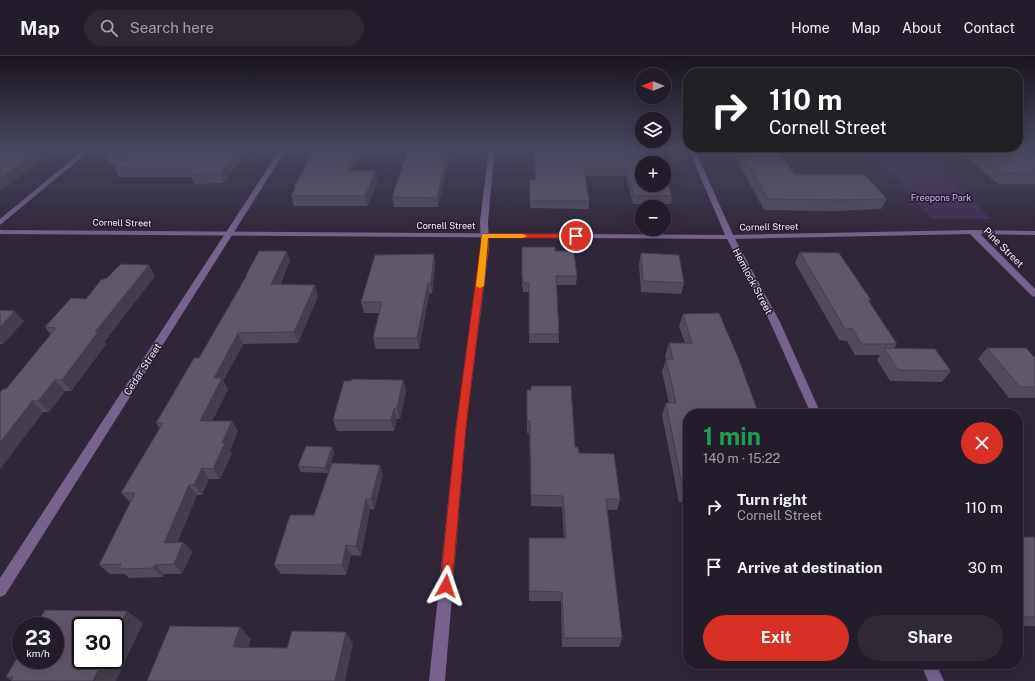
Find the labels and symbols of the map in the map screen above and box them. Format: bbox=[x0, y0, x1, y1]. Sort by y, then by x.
north arrow bbox=[635, 68, 671, 104]
park label: Freepons Park bbox=[911, 192, 971, 203]
street label: Cornell Street bbox=[92, 216, 152, 229]
pin bbox=[559, 219, 593, 253]
street label: Cornell Street bbox=[417, 220, 476, 231]
street label: Cornell Street bbox=[739, 220, 799, 233]
street label: Pine Street bbox=[981, 224, 1027, 270]
street label: Hemlock Street bbox=[731, 246, 775, 316]
street label: Cedar Street bbox=[121, 341, 163, 397]
position arrow bbox=[425, 565, 467, 607]
speed limit sign: 30 bbox=[72, 617, 124, 669]

